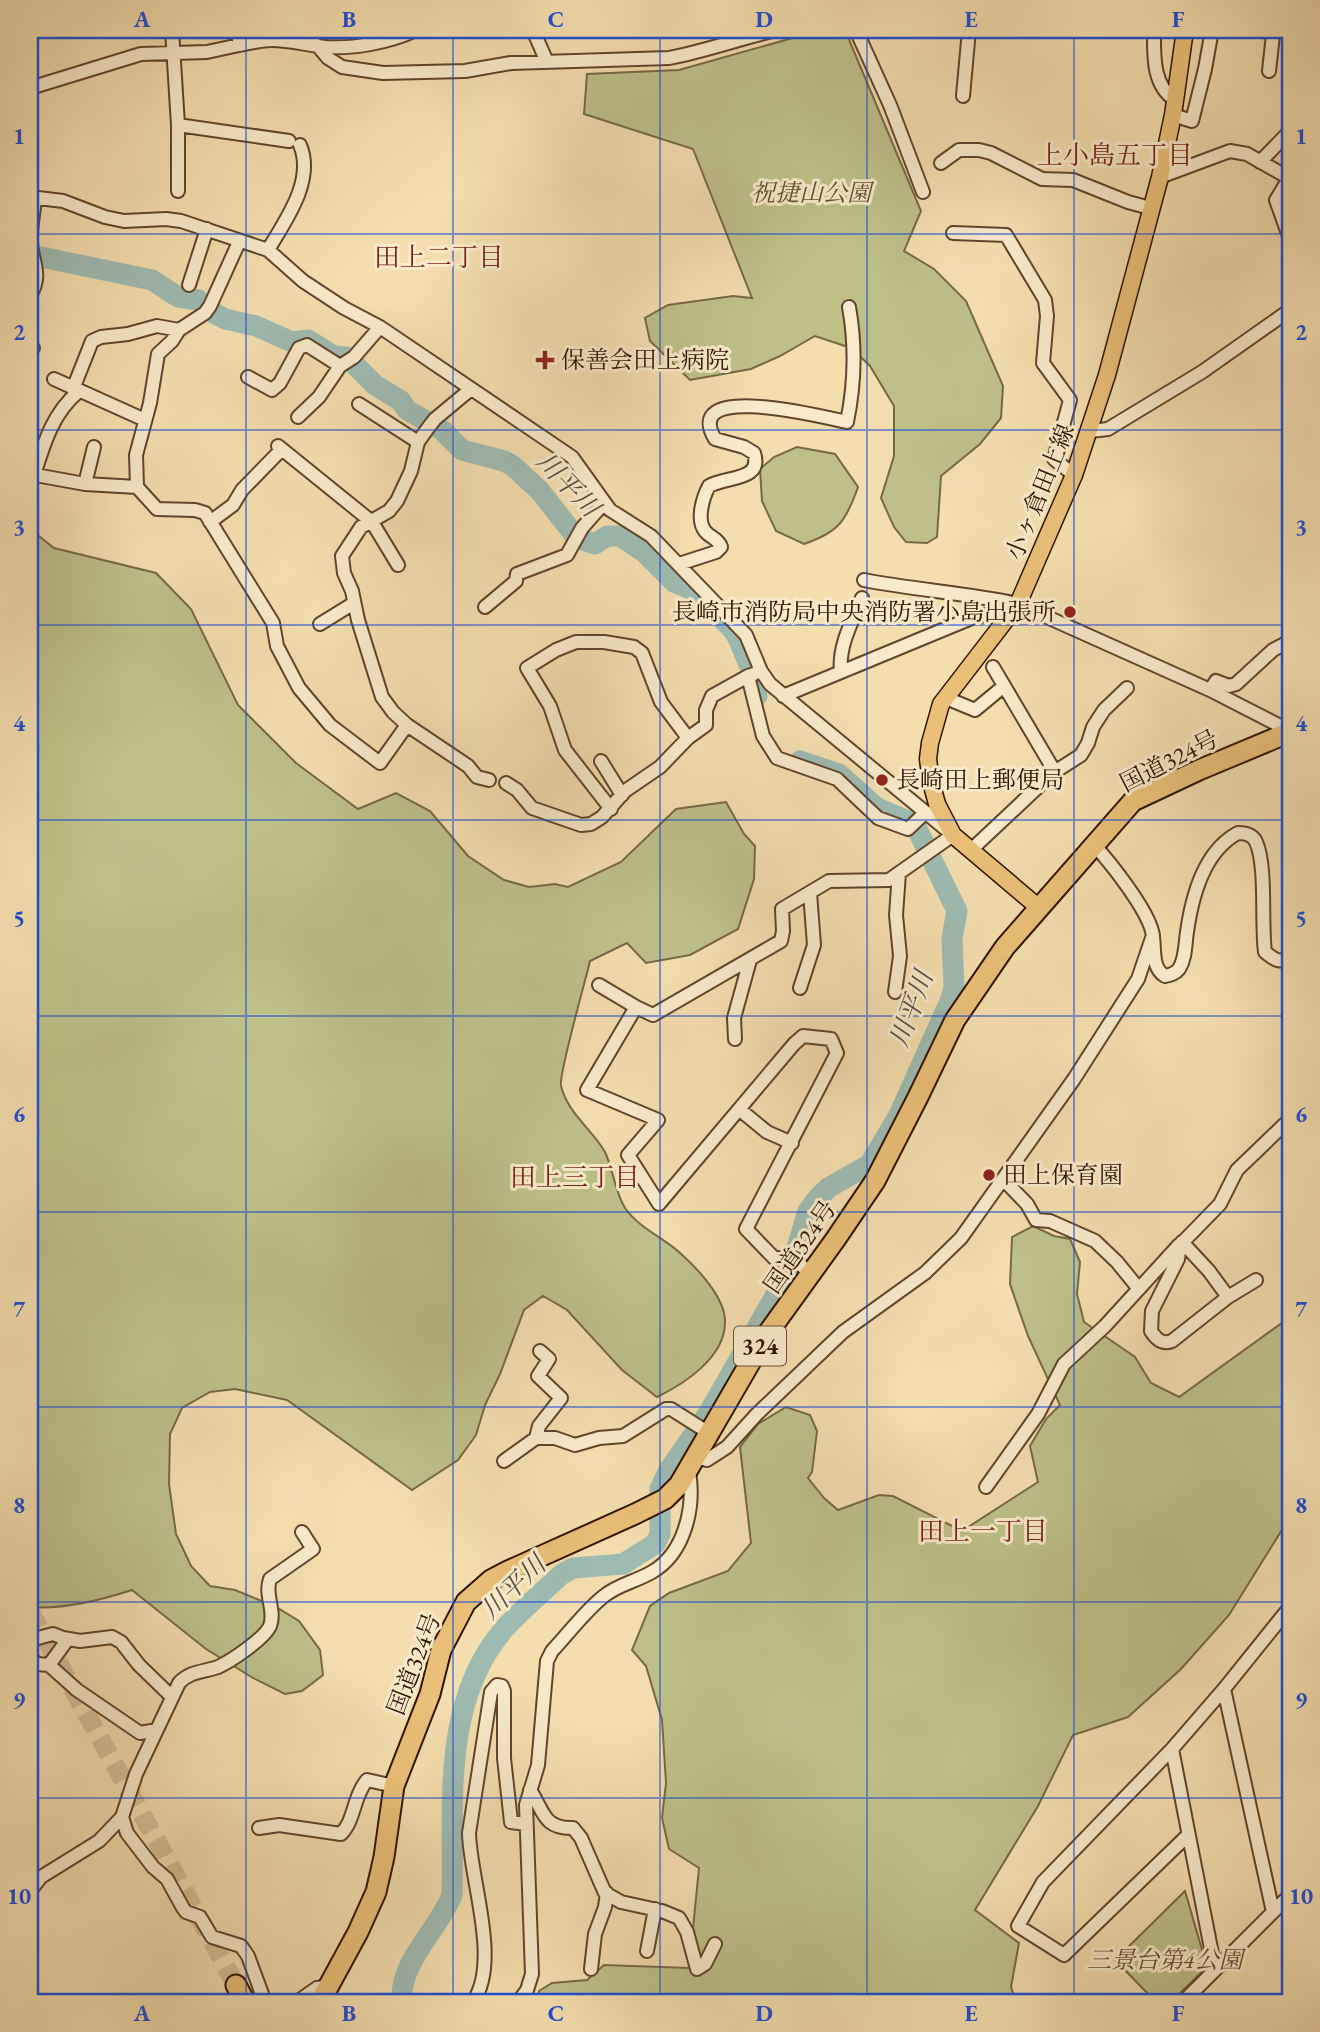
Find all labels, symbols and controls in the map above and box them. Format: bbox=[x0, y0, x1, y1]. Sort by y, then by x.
text: A bbox=[133, 4, 151, 34]
text: B bbox=[342, 4, 356, 34]
text: C bbox=[548, 4, 564, 34]
text: D bbox=[755, 4, 773, 34]
text: E bbox=[964, 4, 978, 34]
text: F bbox=[1172, 4, 1185, 34]
text: 1 bbox=[13, 121, 25, 151]
text: 1 bbox=[1295, 121, 1307, 151]
district label: 上小島五丁目 bbox=[1037, 138, 1193, 172]
park label: 祝捷山公園 bbox=[751, 177, 875, 208]
district label: 田上二丁目 bbox=[374, 240, 504, 274]
text: 2 bbox=[13, 317, 25, 347]
text: 2 bbox=[1295, 317, 1307, 347]
place label: 保善会田上病院 bbox=[561, 344, 729, 375]
marker: 保善会田上病院 bbox=[535, 350, 555, 370]
street label: 小ヶ倉田上線 bbox=[998, 419, 1081, 564]
water label: 川平川 bbox=[529, 444, 609, 526]
text: 3 bbox=[13, 512, 25, 542]
text: 3 bbox=[1295, 512, 1307, 542]
place label: 長崎市消防局中央消防署小島出張所 bbox=[672, 596, 1056, 627]
marker: 長崎市消防局中央消防署小島出張所 bbox=[1062, 604, 1078, 620]
text: 4 bbox=[13, 708, 26, 738]
text: 4 bbox=[1295, 708, 1308, 738]
street label: 国道324号 bbox=[1114, 723, 1223, 799]
place label: 長崎田上郵便局 bbox=[896, 764, 1064, 795]
marker: 長崎田上郵便局 bbox=[874, 772, 890, 788]
text: 5 bbox=[13, 903, 25, 933]
text: 5 bbox=[1295, 903, 1307, 933]
water label: 川平川 bbox=[882, 964, 941, 1051]
text: 6 bbox=[13, 1099, 25, 1129]
text: 6 bbox=[1295, 1099, 1307, 1129]
place label: 田上保育園 bbox=[1003, 1159, 1123, 1190]
district label: 田上三丁目 bbox=[510, 1160, 640, 1194]
marker: 田上保育園 bbox=[981, 1167, 997, 1183]
street label: 国道324号 bbox=[756, 1194, 843, 1299]
text: 7 bbox=[13, 1294, 26, 1324]
text: 7 bbox=[1295, 1294, 1308, 1324]
road number: 324 bbox=[734, 1326, 786, 1366]
text: 8 bbox=[13, 1490, 25, 1520]
text: 8 bbox=[1295, 1490, 1307, 1520]
district label: 田上一丁目 bbox=[918, 1514, 1048, 1548]
water label: 川平川 bbox=[473, 1546, 555, 1626]
street label: 国道324号 bbox=[380, 1609, 447, 1719]
text: 9 bbox=[13, 1685, 25, 1715]
text: 9 bbox=[1295, 1685, 1307, 1715]
text: 10 bbox=[7, 1881, 31, 1911]
text: 10 bbox=[1289, 1881, 1313, 1911]
park label: 三景台第4公園 bbox=[1087, 1944, 1247, 1975]
text: A bbox=[133, 1998, 151, 2028]
text: B bbox=[342, 1998, 356, 2028]
text: C bbox=[548, 1998, 564, 2028]
text: D bbox=[755, 1998, 773, 2028]
text: E bbox=[964, 1998, 978, 2028]
text: F bbox=[1172, 1998, 1185, 2028]

